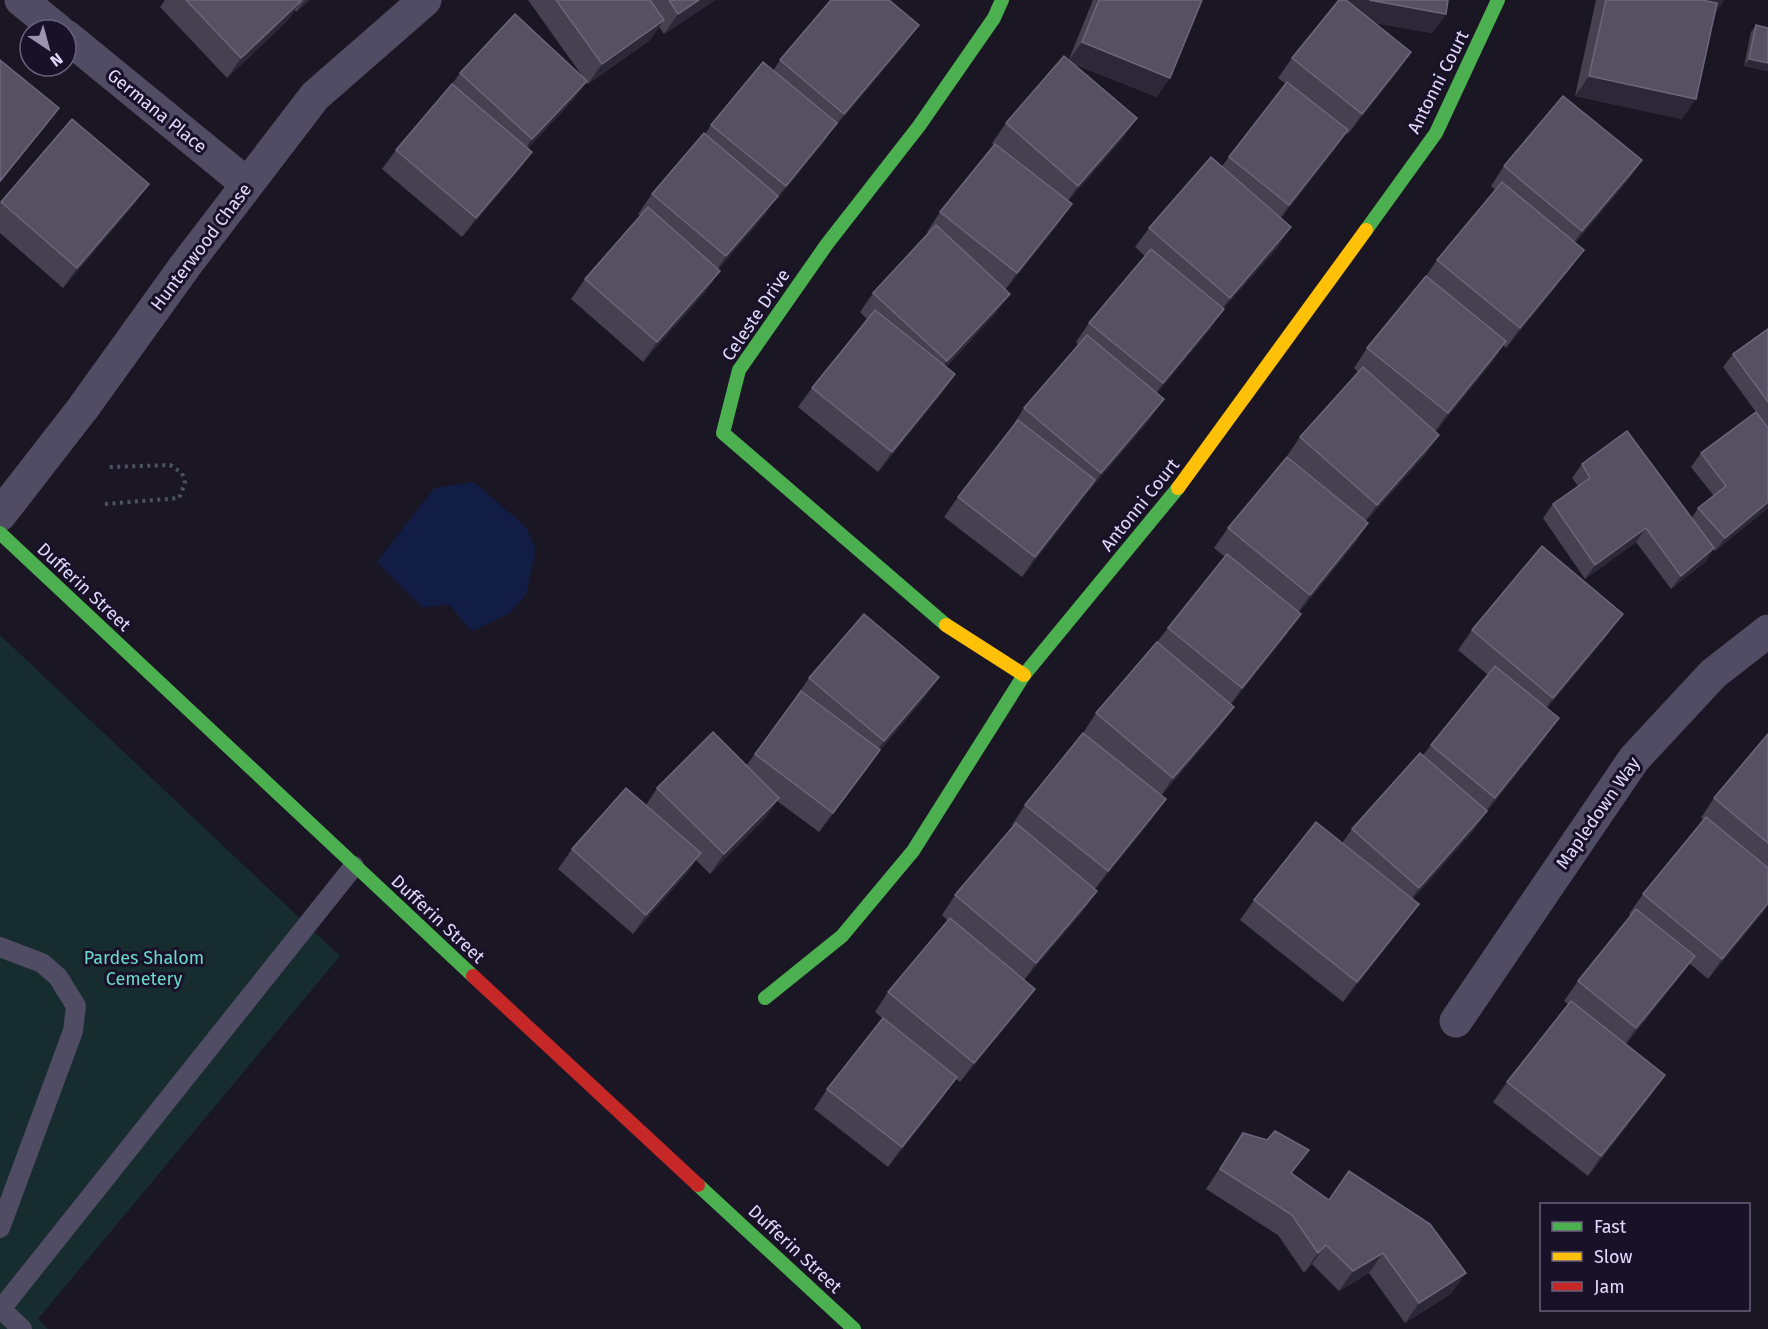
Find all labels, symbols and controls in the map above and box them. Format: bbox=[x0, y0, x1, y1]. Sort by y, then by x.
north arrow bbox=[18, 18, 78, 78]
street label: Antonni Court bbox=[1403, 26, 1474, 137]
text: N bbox=[47, 49, 66, 71]
street label: Germana Place bbox=[103, 64, 211, 158]
street label: Hunterwood Chase bbox=[146, 179, 256, 315]
street label: Celeste Drive bbox=[717, 265, 795, 365]
street label: Antonni Court bbox=[1096, 454, 1184, 556]
street label: Dufferin Street bbox=[33, 538, 136, 636]
street label: Mapledown Way bbox=[1551, 753, 1645, 873]
street label: Dufferin Street bbox=[387, 870, 490, 968]
park label: Pardes Shalom Cemetery bbox=[84, 947, 204, 990]
street label: Dufferin Street bbox=[744, 1200, 847, 1298]
legend bbox=[1540, 1203, 1750, 1311]
text: Fast bbox=[1594, 1216, 1627, 1238]
text: Slow bbox=[1594, 1246, 1633, 1268]
text: Jam bbox=[1594, 1276, 1625, 1298]

